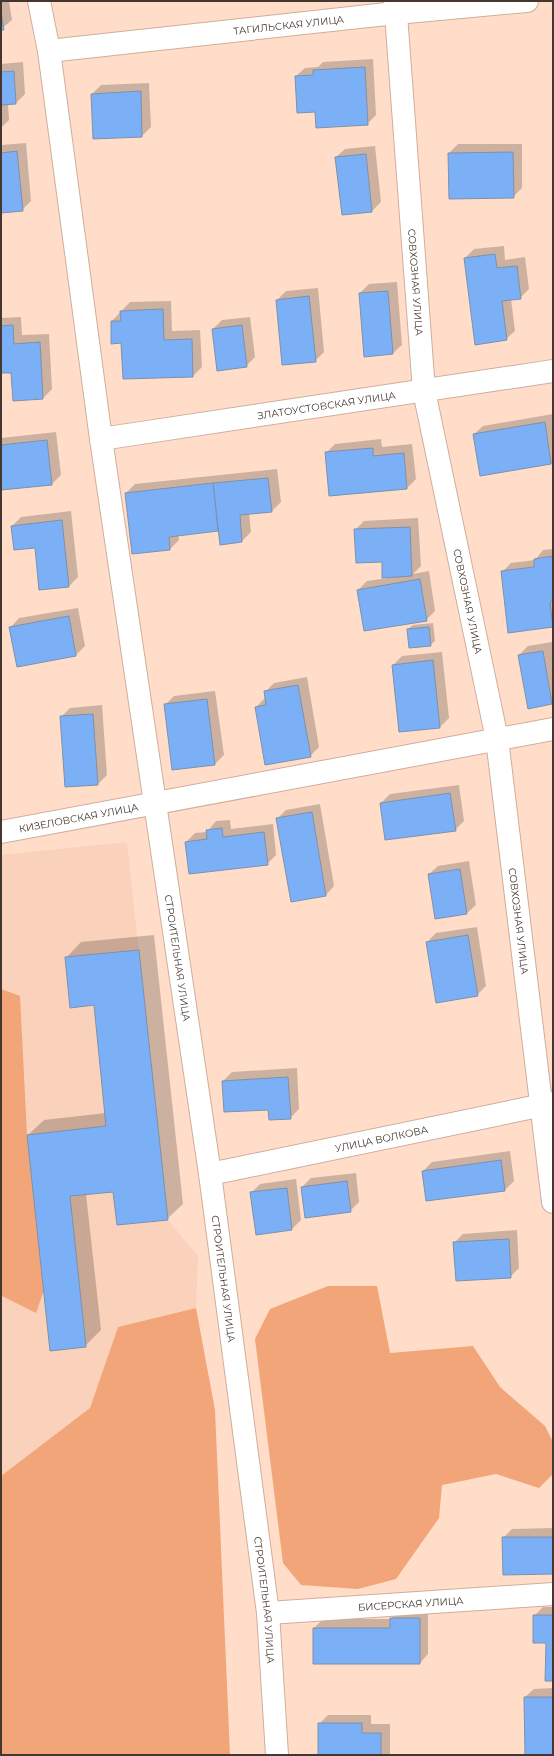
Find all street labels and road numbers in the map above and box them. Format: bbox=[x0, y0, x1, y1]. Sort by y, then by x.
street label: ТАГИЛЬСКАЯ УЛИЦА bbox=[233, 12, 345, 37]
street label: СОВХОЗНАЯ УЛИЦА bbox=[405, 228, 426, 337]
street label: ЗЛАТОУСТОВСКАЯ УЛИЦА bbox=[256, 388, 397, 422]
street label: СОВХОЗНАЯ УЛИЦА bbox=[451, 548, 486, 656]
street label: КИЗЕЛОВСКАЯ УЛИЦА bbox=[18, 800, 140, 835]
street label: СОВХОЗНАЯ УЛИЦА bbox=[506, 867, 532, 976]
street label: СТРОИТЕЛЬНАЯ УЛИЦА bbox=[162, 894, 194, 1023]
street label: УЛИЦА ВОЛКОВА bbox=[334, 1122, 430, 1155]
street label: СТРОИТЕЛЬНАЯ УЛИЦА bbox=[209, 1214, 239, 1343]
street label: СТРОИТЕЛЬНАЯ УЛИЦА bbox=[251, 1536, 278, 1665]
street label: БИСЕРСКАЯ УЛИЦА bbox=[357, 1593, 464, 1613]

